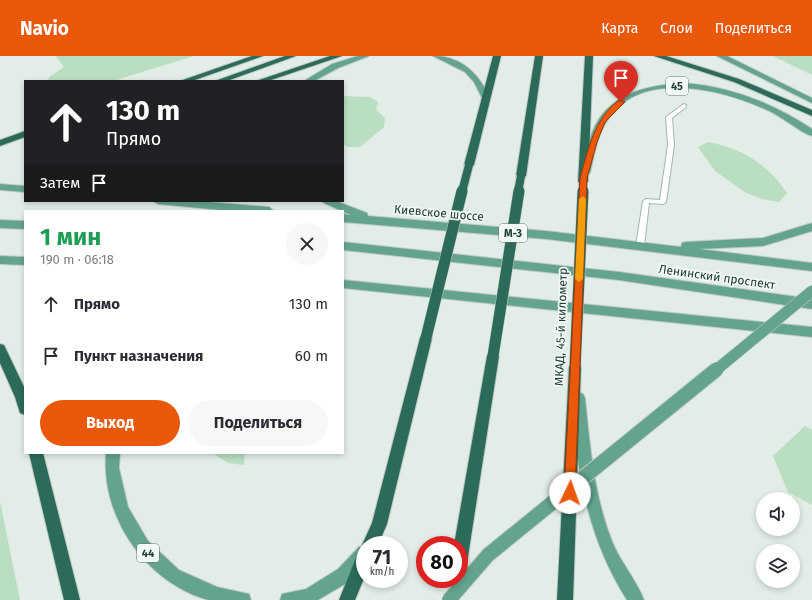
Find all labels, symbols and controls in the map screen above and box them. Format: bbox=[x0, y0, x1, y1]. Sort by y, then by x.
text: Navio bbox=[20, 17, 69, 40]
text: Карта bbox=[601, 20, 638, 37]
text: Слои bbox=[660, 20, 693, 37]
text: Поделиться bbox=[715, 20, 792, 37]
pin bbox=[604, 61, 638, 102]
icon: arrive bbox=[610, 67, 632, 89]
road number: 45 bbox=[666, 77, 688, 95]
text: 130 m bbox=[106, 94, 180, 127]
icon: ahead bbox=[40, 96, 92, 148]
text: Прямо bbox=[106, 128, 161, 150]
icon: arrive bbox=[88, 172, 110, 194]
text: Затем bbox=[40, 174, 80, 192]
street label: Киевское шоссе bbox=[393, 202, 485, 224]
text: 1 мин bbox=[40, 223, 101, 251]
button: close bbox=[286, 223, 328, 265]
road number: М-3 bbox=[499, 224, 527, 242]
text: 190 m · 06:18 bbox=[40, 252, 114, 267]
street label: Ленинский проспект bbox=[658, 262, 777, 292]
street label: МКАД, 45-й километр bbox=[552, 268, 570, 386]
icon: ahead bbox=[40, 293, 62, 315]
text: Прямо bbox=[74, 295, 120, 313]
text: 130 m bbox=[289, 295, 328, 313]
icon: arrive bbox=[40, 345, 62, 367]
text: Пункт назначения bbox=[74, 347, 203, 365]
text: 60 m bbox=[295, 347, 328, 365]
button: Выход bbox=[40, 400, 180, 446]
button: Поделиться bbox=[188, 400, 328, 446]
position arrow bbox=[549, 472, 591, 514]
map controls bbox=[756, 492, 800, 588]
button: sound bbox=[756, 492, 800, 536]
speed limit sign: 80 bbox=[416, 536, 468, 588]
road number: 44 bbox=[137, 544, 159, 562]
button: layers bbox=[756, 544, 800, 588]
text: 71 bbox=[373, 545, 391, 569]
text: km/h bbox=[370, 566, 394, 578]

